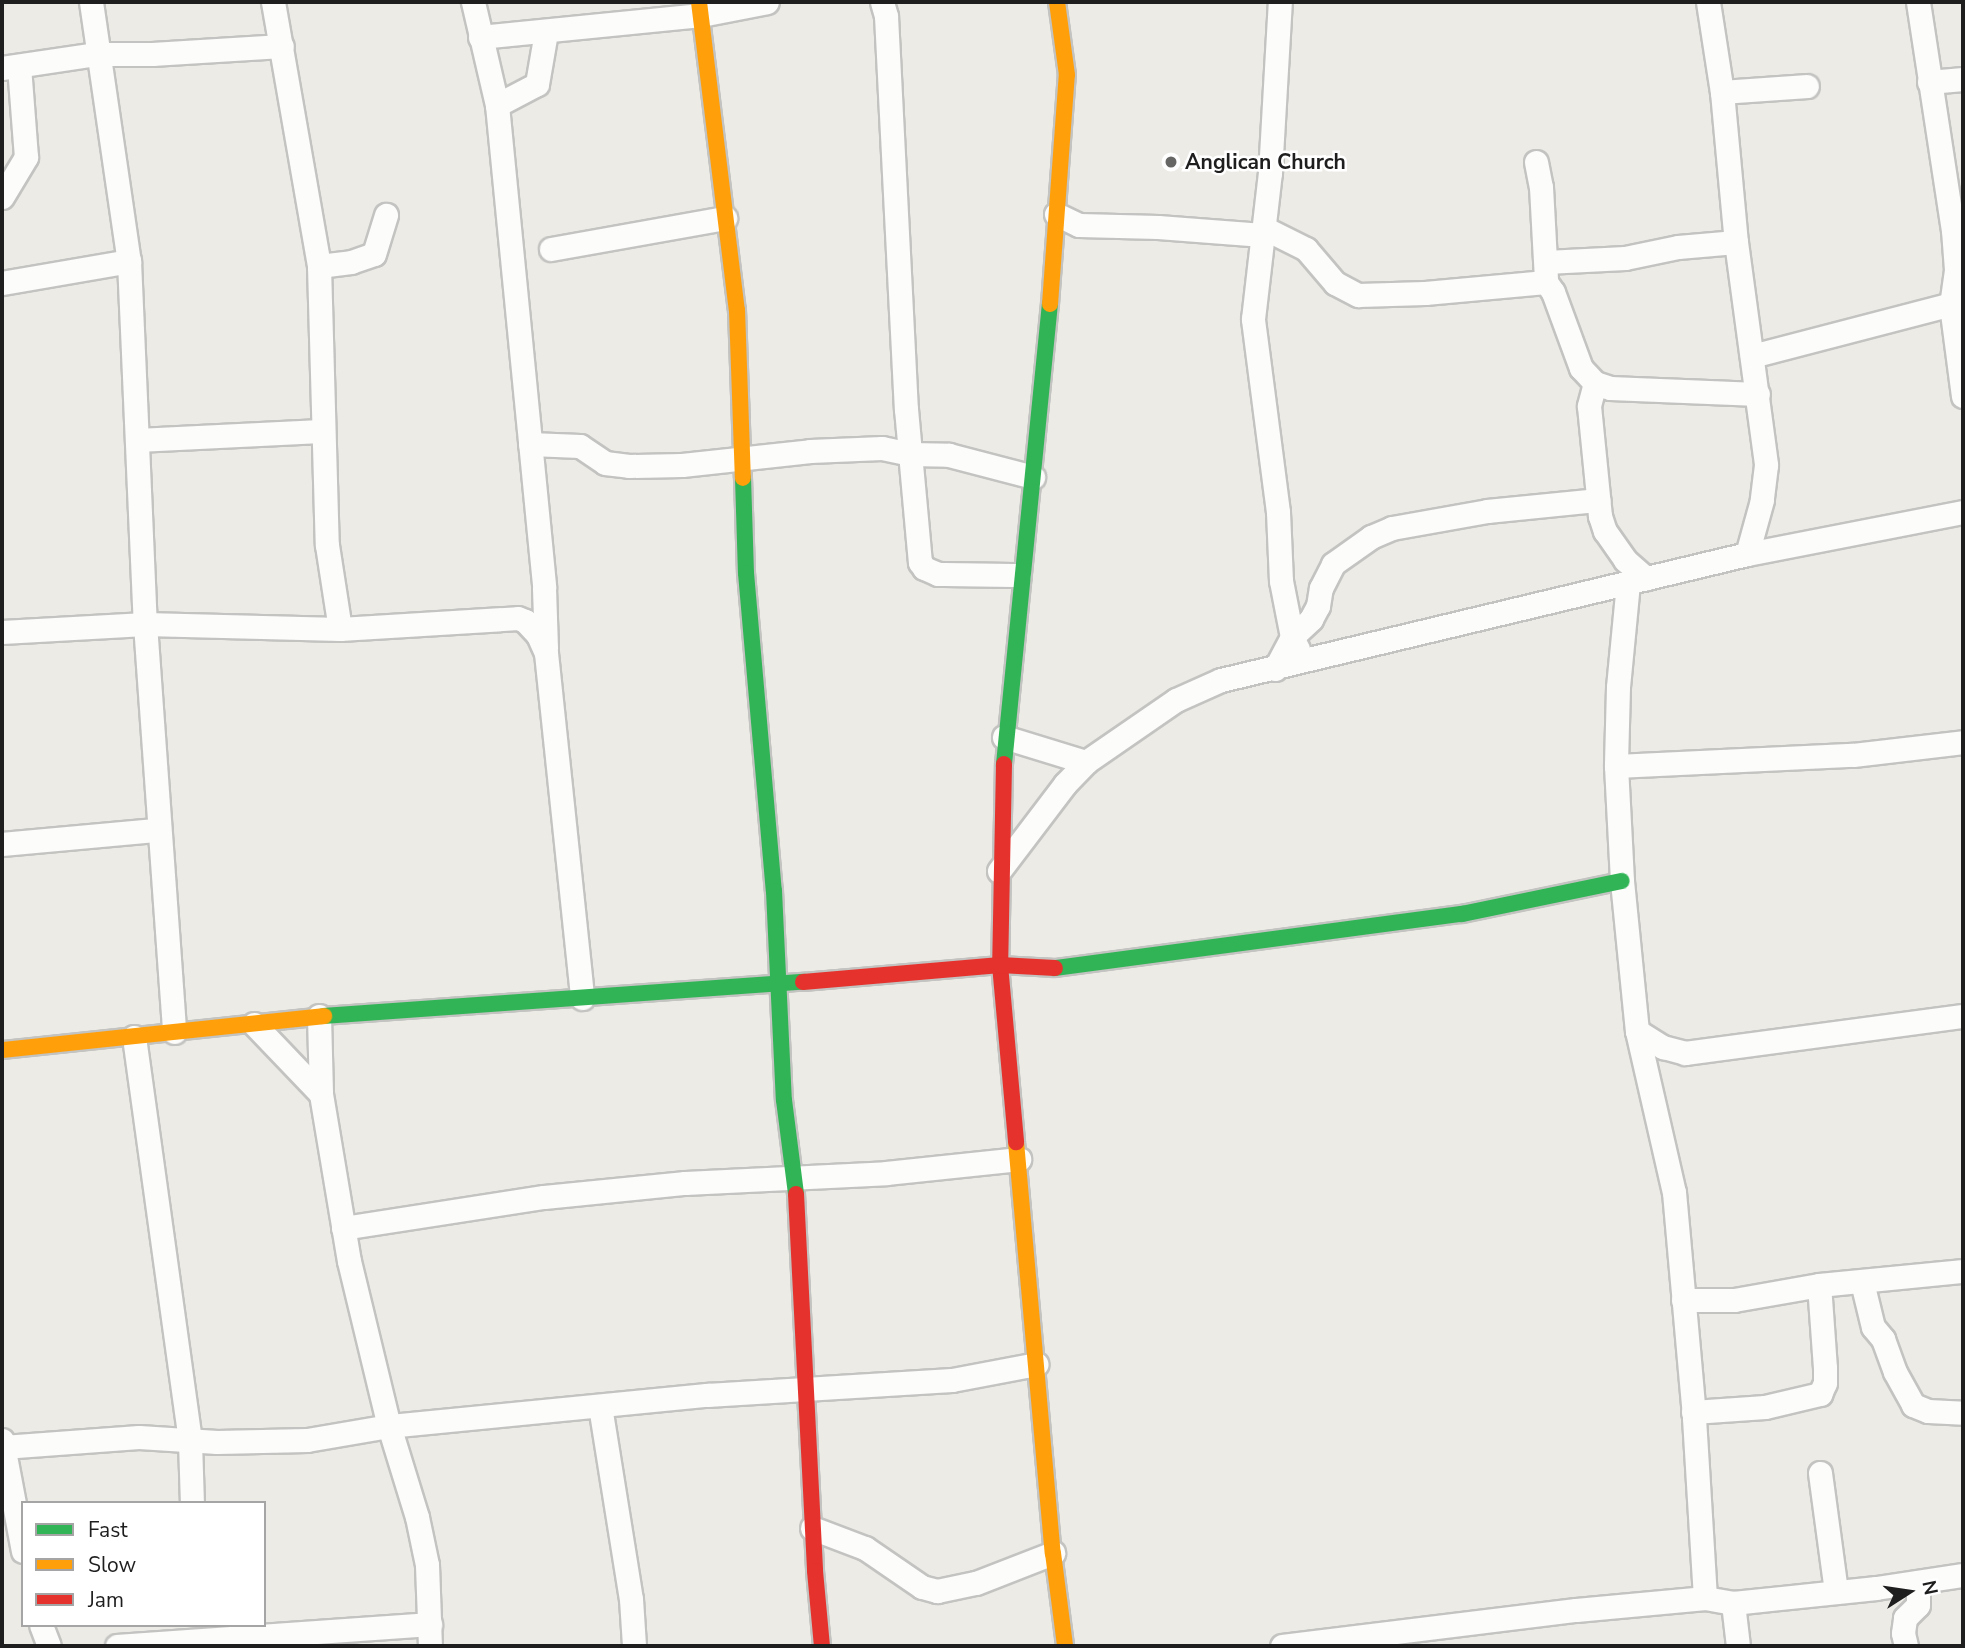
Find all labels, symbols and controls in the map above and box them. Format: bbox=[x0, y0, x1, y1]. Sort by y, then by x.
place label: Anglican Church bbox=[1185, 149, 1346, 175]
marker: Anglican Church bbox=[1163, 154, 1179, 170]
legend bbox=[21, 1501, 266, 1627]
text: Fast bbox=[88, 1516, 128, 1544]
text: Slow bbox=[88, 1551, 136, 1579]
north arrow bbox=[1874, 1557, 1944, 1627]
text: N bbox=[1915, 1578, 1944, 1597]
text: Jam bbox=[88, 1586, 124, 1614]

